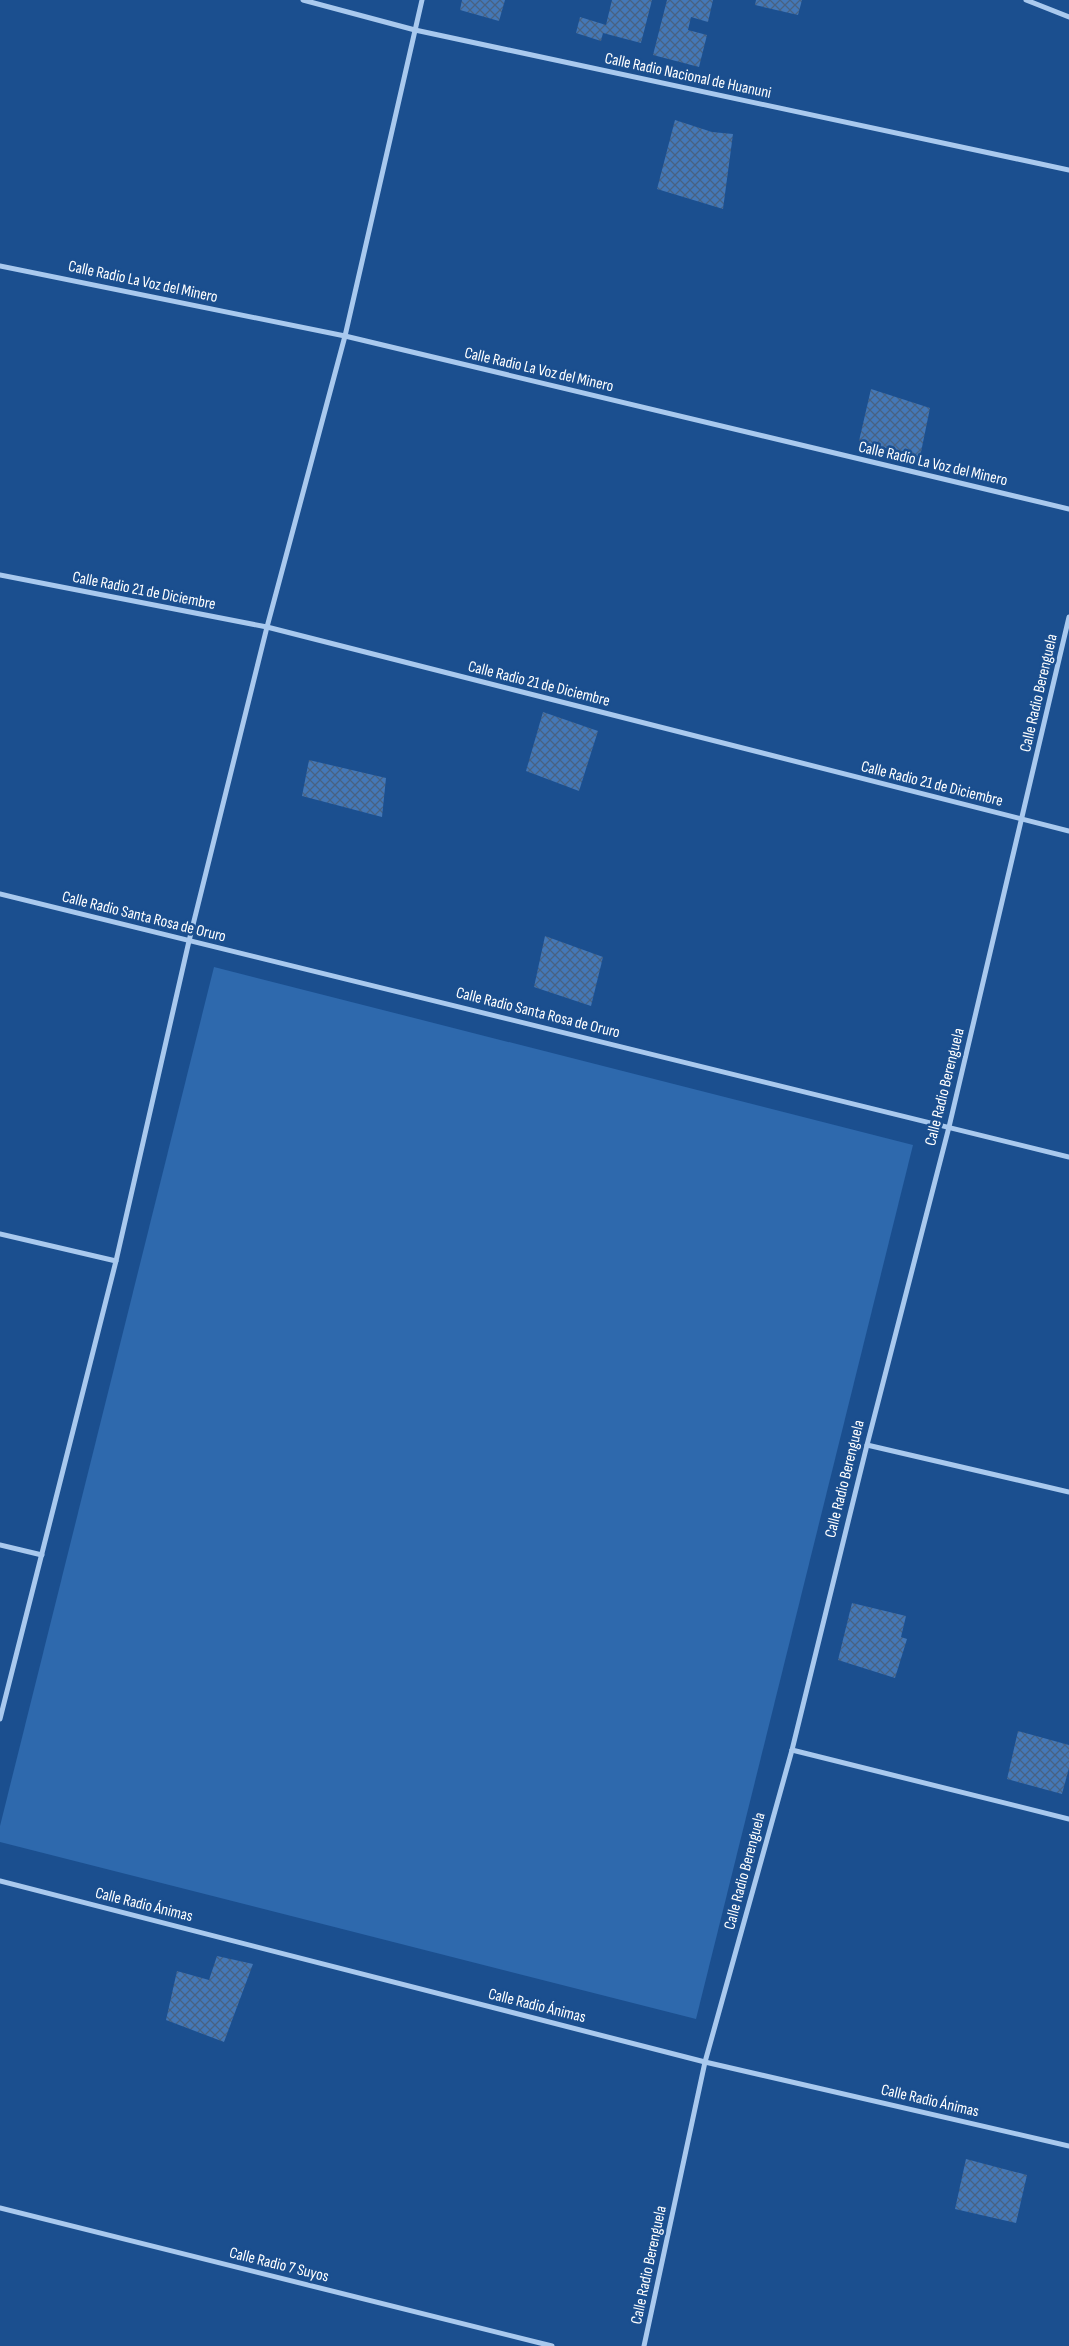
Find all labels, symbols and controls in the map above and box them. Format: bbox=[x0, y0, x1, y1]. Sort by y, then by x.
street label: Calle Radio Nacional de Huanuni bbox=[603, 49, 773, 103]
street label: Calle Radio La Voz del Minero bbox=[67, 257, 219, 307]
street label: Calle Radio La Voz del Minero bbox=[463, 344, 615, 396]
street label: Calle Radio La Voz del Minero bbox=[857, 438, 1009, 490]
street label: Calle Radio 21 de Diciembre bbox=[71, 568, 217, 614]
street label: Calle Radio Berenguela bbox=[1016, 632, 1062, 754]
street label: Calle Radio 21 de Diciembre bbox=[466, 657, 612, 711]
street label: Calle Radio 21 de Diciembre bbox=[859, 757, 1005, 811]
street label: Calle Radio Santa Rosa de Oruro bbox=[60, 887, 228, 947]
street label: Calle Radio Santa Rosa de Oruro bbox=[454, 983, 622, 1043]
street label: Calle Radio Berenguela bbox=[921, 1026, 969, 1148]
street label: Calle Radio Berenguela bbox=[821, 1418, 869, 1540]
street label: Calle Radio Berenguela bbox=[720, 1810, 770, 1932]
street label: Calle Radio Ánimas bbox=[93, 1884, 195, 1926]
street label: Calle Radio Ánimas bbox=[486, 1985, 588, 2027]
street label: Calle Radio Ánimas bbox=[879, 2081, 981, 2122]
street label: Calle Radio Berenguela bbox=[627, 2204, 671, 2326]
street label: Calle Radio 7 Suyos bbox=[227, 2243, 331, 2287]

